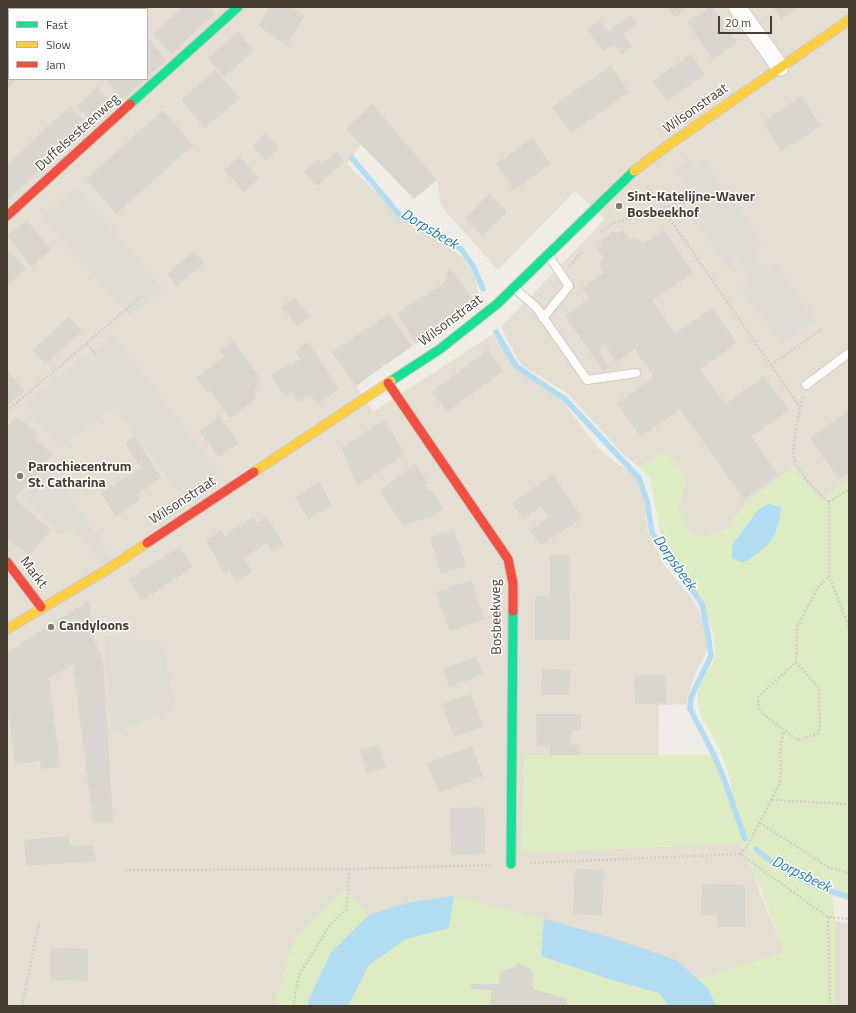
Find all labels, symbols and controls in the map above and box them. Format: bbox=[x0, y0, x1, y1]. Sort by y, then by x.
legend bbox=[8, 8, 148, 80]
scale bar bbox=[720, 8, 774, 34]
text: 20 m bbox=[725, 13, 751, 32]
text: Fast bbox=[46, 15, 68, 34]
text: Slow bbox=[46, 35, 71, 54]
text: Jam bbox=[46, 55, 66, 74]
street label: Wilsonstraat bbox=[660, 81, 732, 137]
street label: Duffelsesteenweg bbox=[32, 91, 124, 175]
place label: Sint-Katelijne-Waver Bosbeekhof bbox=[627, 190, 755, 222]
marker: Sint-Katelijne-Waver Bosbeekhof bbox=[614, 201, 624, 211]
water label: Dorpsbeek bbox=[397, 206, 461, 254]
street label: Wilsonstraat bbox=[416, 292, 486, 350]
place label: Parochiecentrum St. Catharina bbox=[28, 460, 132, 492]
marker: Parochiecentrum St. Catharina bbox=[15, 471, 25, 481]
street label: Wilsonstraat bbox=[147, 473, 219, 529]
water label: Dorpsbeek bbox=[649, 532, 699, 594]
street label: Markt bbox=[16, 554, 50, 592]
street label: Bosbeekweg bbox=[488, 579, 506, 655]
place label: Candyloons bbox=[59, 619, 129, 635]
marker: Candyloons bbox=[46, 622, 56, 632]
water label: Dorpsbeek bbox=[769, 853, 833, 897]

